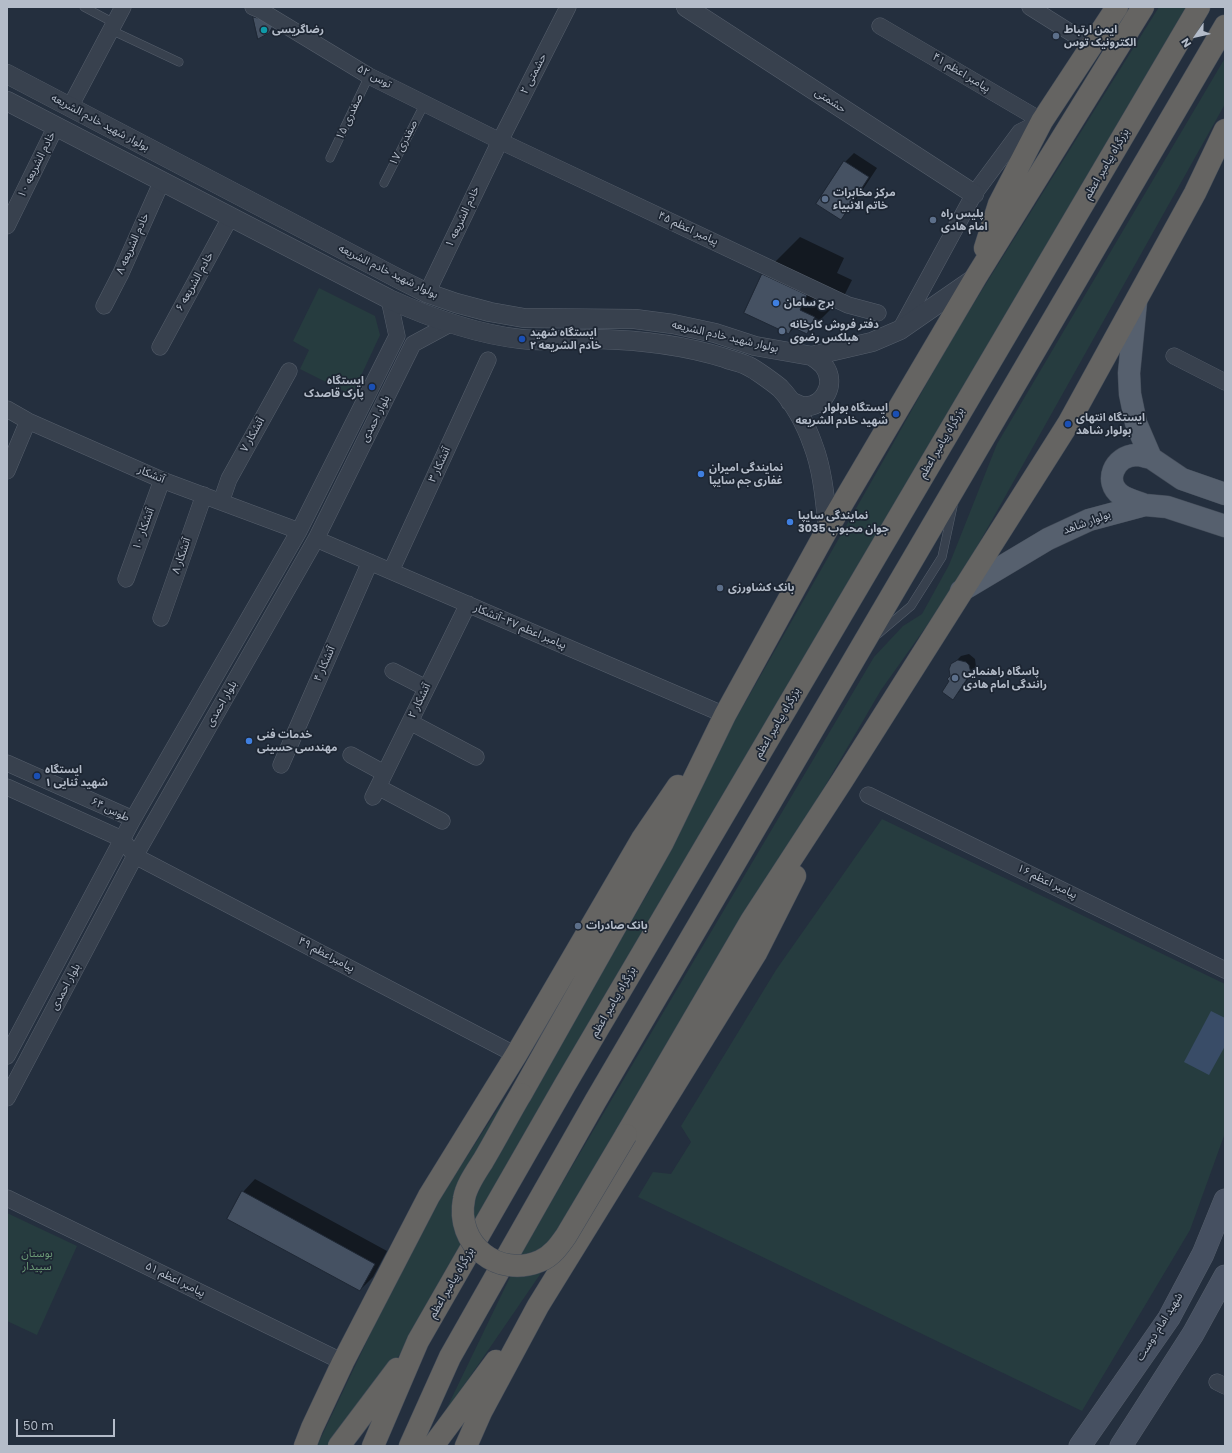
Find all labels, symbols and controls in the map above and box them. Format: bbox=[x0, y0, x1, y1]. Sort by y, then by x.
north arrow bbox=[1176, 16, 1216, 56]
place label: رضاگریسی bbox=[272, 23, 324, 37]
place label: ایمن ارتباط الکترونیک توس bbox=[1064, 23, 1136, 49]
marker: رضاگریسی bbox=[259, 25, 269, 35]
marker: ایمن ارتباط الکترونیک توس bbox=[1051, 31, 1061, 41]
text: N bbox=[1177, 35, 1195, 51]
street label: پیامبر اعظم ۴۱ bbox=[930, 51, 992, 95]
street label: حشمتی ۲ bbox=[518, 52, 550, 96]
street label: توس ۵۲ bbox=[354, 62, 394, 92]
street label: حشمتی bbox=[812, 86, 848, 116]
street label: بولوار شهید خادم الشریعه bbox=[49, 92, 151, 154]
street label: صفدری ۱۵ bbox=[334, 92, 366, 142]
street label: صفدری ۱۷ bbox=[387, 118, 421, 168]
street label: بزرگراه پیامبر اعظم bbox=[1082, 126, 1132, 202]
street label: خادم الشریعه ۱۰ bbox=[15, 130, 59, 200]
street label: خادم الشریعه ۱ bbox=[443, 184, 483, 250]
place label: مرکز مخابرات خاتم الانبیاء bbox=[833, 186, 896, 212]
marker: مرکز مخابرات خاتم الانبیاء bbox=[820, 194, 830, 204]
place label: پلیس راه امام هادی bbox=[941, 207, 988, 233]
street label: پیامبر اعظم ۴۵ bbox=[656, 209, 720, 249]
street label: خادم الشریعه ۸ bbox=[114, 211, 152, 277]
marker: پلیس راه امام هادی bbox=[928, 215, 938, 225]
street label: بولوار شهید خادم الشریعه bbox=[336, 242, 440, 302]
street label: خادم الشریعه ۶ bbox=[173, 250, 217, 314]
place label: برج سامان bbox=[784, 296, 834, 310]
marker: برج سامان bbox=[771, 298, 781, 308]
street label: بولوار شهید خادم الشریعه bbox=[670, 318, 780, 356]
place label: دفتر فروش کارخانه هبلکس رضوی bbox=[790, 318, 879, 344]
place label: ایستگاه شهید خادم الشریعه ۲ bbox=[530, 326, 601, 352]
marker: دفتر فروش کارخانه هبلکس رضوی bbox=[777, 326, 787, 336]
marker: ایستگاه شهید خادم الشریعه ۲ bbox=[517, 334, 527, 344]
place label: ایستگاه پارک قاصدک bbox=[304, 374, 364, 400]
marker: ایستگاه پارک قاصدک bbox=[367, 382, 377, 392]
street label: بلوار احمدی bbox=[359, 393, 393, 445]
place label: ایستگاه بولوار شهید خادم الشریعه bbox=[795, 401, 888, 427]
street label: بزرگراه پیامبر اعظم bbox=[917, 405, 967, 481]
marker: ایستگاه بولوار شهید خادم الشریعه bbox=[891, 409, 901, 419]
place label: ایستگاه انتهای بولوار شاهد bbox=[1076, 411, 1145, 437]
street label: آتشکار ۷ bbox=[238, 415, 268, 455]
marker: ایستگاه انتهای بولوار شاهد bbox=[1063, 419, 1073, 429]
street label: آتشکار ۳ bbox=[426, 445, 454, 485]
place label: نمایندگی امیران غفاری جم سایپا bbox=[709, 461, 783, 487]
street label: آتشکار bbox=[136, 463, 166, 487]
marker: نمایندگی امیران غفاری جم سایپا bbox=[696, 469, 706, 479]
street label: آتشکار ۱۰ bbox=[130, 506, 158, 552]
street label: بولوار شاهد bbox=[1061, 508, 1113, 538]
place label: نمایندگی سایپا جوان محبوب 3035 bbox=[798, 509, 889, 535]
marker: نمایندگی سایپا جوان محبوب 3035 bbox=[785, 517, 795, 527]
street label: آتشکار ۸ bbox=[170, 536, 194, 576]
place label: بانک کشاورزی bbox=[728, 581, 794, 595]
marker: بانک کشاورزی bbox=[715, 583, 725, 593]
street label: پیامبر اعظم ۴۷-آتشکار bbox=[472, 602, 568, 652]
street label: آتشکار ۴ bbox=[311, 644, 339, 684]
place label: پاسگاه راهنمایی رانندگی امام هادی bbox=[963, 665, 1047, 691]
marker: پاسگاه راهنمایی رانندگی امام هادی bbox=[950, 673, 960, 683]
street label: بلوار احمدی bbox=[204, 679, 240, 729]
street label: آتشکار ۲ bbox=[406, 681, 434, 721]
street label: بزرگراه پیامبر اعظم bbox=[753, 685, 803, 761]
place label: خدمات فنی مهندسی حسینی bbox=[257, 728, 337, 754]
marker: خدمات فنی مهندسی حسینی bbox=[244, 736, 254, 746]
place label: ایستگاه شهید ثنایی ۱ bbox=[45, 763, 108, 789]
marker: ایستگاه شهید ثنایی ۱ bbox=[32, 771, 42, 781]
street label: طوس ۶۴ bbox=[88, 795, 132, 825]
street label: پیامبر اعظم ۱۶ bbox=[1015, 862, 1079, 902]
place label: بانک صادرات bbox=[586, 919, 648, 933]
marker: بانک صادرات bbox=[573, 921, 583, 931]
street label: پیامبراعظم ۴۹ bbox=[296, 935, 356, 975]
street label: بلوار احمدی bbox=[48, 962, 84, 1012]
street label: بزرگراه پیامبر اعظم bbox=[589, 964, 639, 1040]
street label: بزرگراه پیامبر اعظم bbox=[427, 1245, 477, 1321]
park label: بوستان سپیدار bbox=[21, 1247, 53, 1273]
street label: پیامبر اعظم ۵۱ bbox=[143, 1260, 207, 1300]
street label: شهید امام دوست bbox=[1134, 1291, 1186, 1363]
scale bar bbox=[18, 1411, 117, 1437]
text: 50 m bbox=[23, 1417, 54, 1434]

